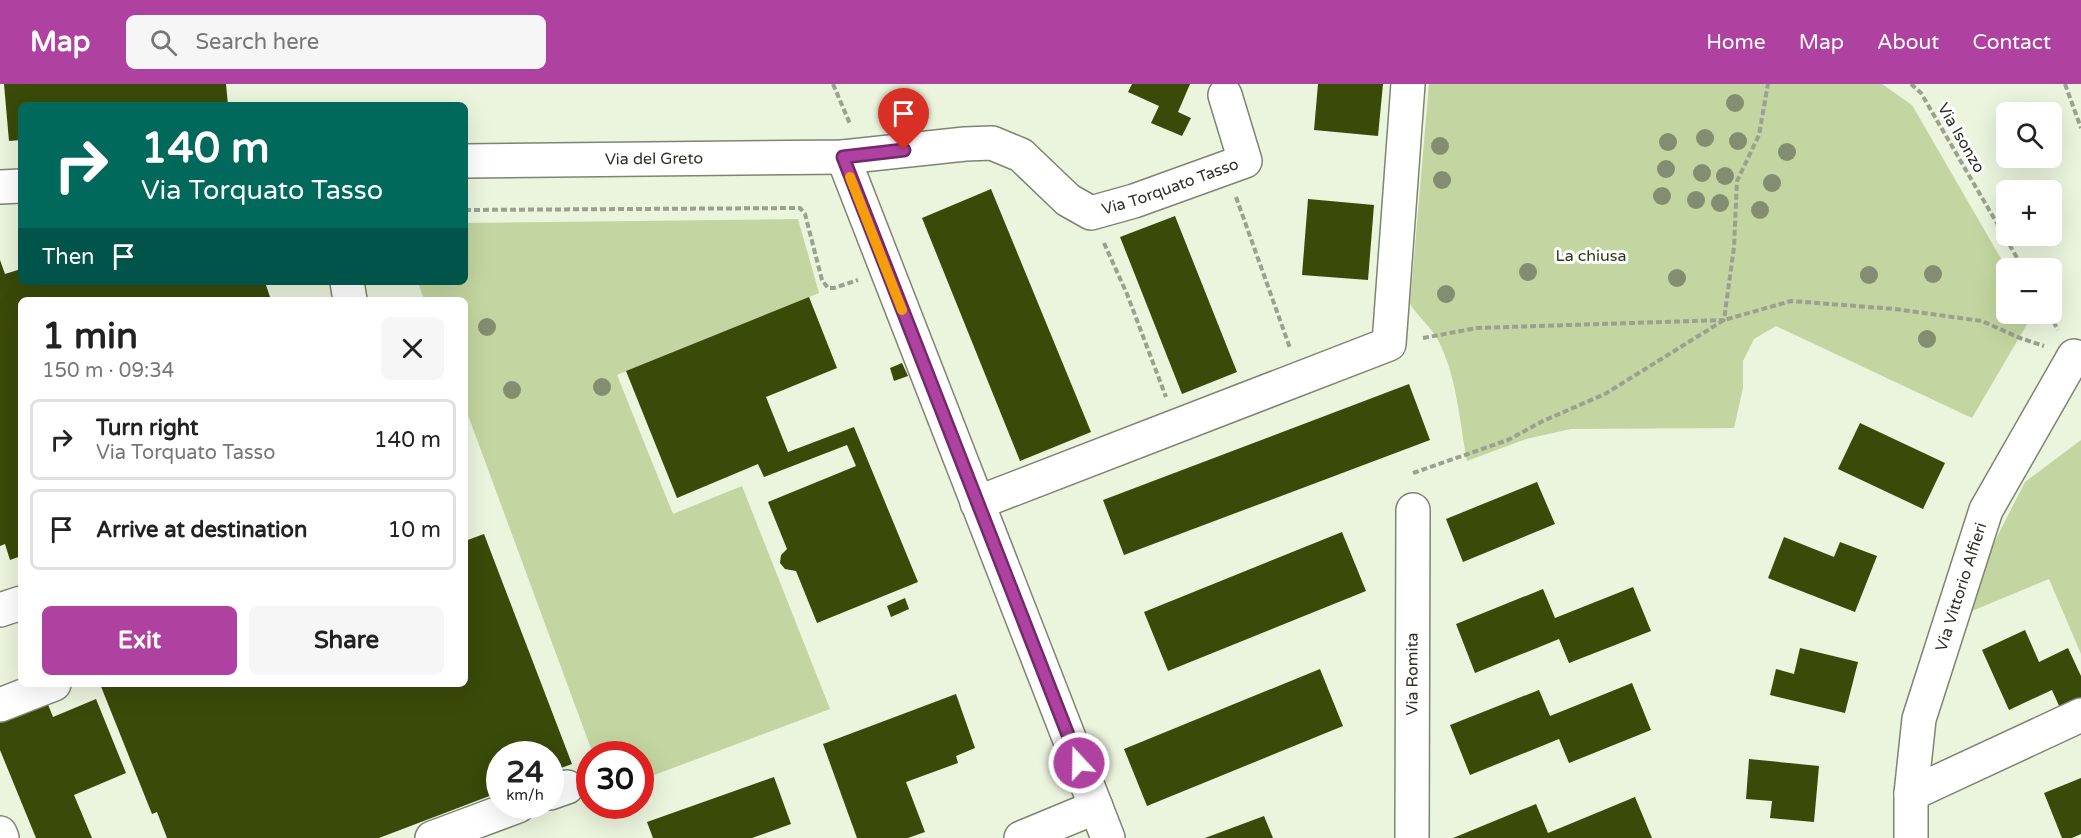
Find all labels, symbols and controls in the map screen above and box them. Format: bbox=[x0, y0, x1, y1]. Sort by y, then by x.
search box bbox=[126, 15, 546, 69]
text: Map bbox=[30, 25, 90, 59]
icon: search bbox=[147, 26, 180, 59]
text: Search here bbox=[195, 29, 319, 55]
text: Home bbox=[1706, 30, 1766, 55]
text: Map bbox=[1799, 30, 1844, 55]
text: About bbox=[1877, 30, 1939, 55]
text: Contact bbox=[1972, 30, 2051, 55]
pin bbox=[878, 88, 929, 150]
icon: arrive bbox=[887, 97, 920, 130]
street label: Via Isonzo bbox=[1933, 100, 1989, 176]
map controls bbox=[1996, 102, 2062, 324]
button: search bbox=[1996, 102, 2062, 168]
text: 140 m bbox=[141, 123, 270, 174]
icon: right bbox=[42, 126, 120, 204]
street label: Via del Greto bbox=[605, 148, 703, 170]
street label: Via Torquato Tasso bbox=[1099, 154, 1241, 220]
text: Via Torquato Tasso bbox=[141, 174, 383, 207]
button: + bbox=[1996, 180, 2062, 246]
icon: arrive bbox=[107, 240, 140, 273]
text: Then bbox=[42, 244, 95, 270]
park label: La chiusa bbox=[1555, 246, 1627, 266]
button: − bbox=[1996, 258, 2062, 324]
text: 1 min bbox=[42, 315, 138, 358]
button: close bbox=[381, 317, 444, 380]
text: 150 m · 09:34 bbox=[42, 359, 174, 383]
text: Turn right bbox=[96, 415, 198, 441]
icon: right bbox=[45, 423, 78, 456]
text: 140 m bbox=[374, 427, 441, 453]
text: Via Torquato Tasso bbox=[96, 441, 275, 465]
icon: arrive bbox=[45, 513, 78, 546]
text: Arrive at destination bbox=[96, 517, 307, 543]
text: 10 m bbox=[387, 517, 441, 543]
street label: Via Vittorio Alfieri bbox=[1931, 520, 1991, 654]
button: Exit bbox=[42, 606, 237, 675]
button: Share bbox=[249, 606, 444, 675]
street label: Via Romita bbox=[1402, 632, 1423, 716]
position arrow bbox=[1047, 731, 1111, 795]
speed limit sign: 30 bbox=[576, 741, 654, 819]
text: 24 bbox=[506, 754, 544, 791]
text: km/h bbox=[506, 786, 544, 804]

